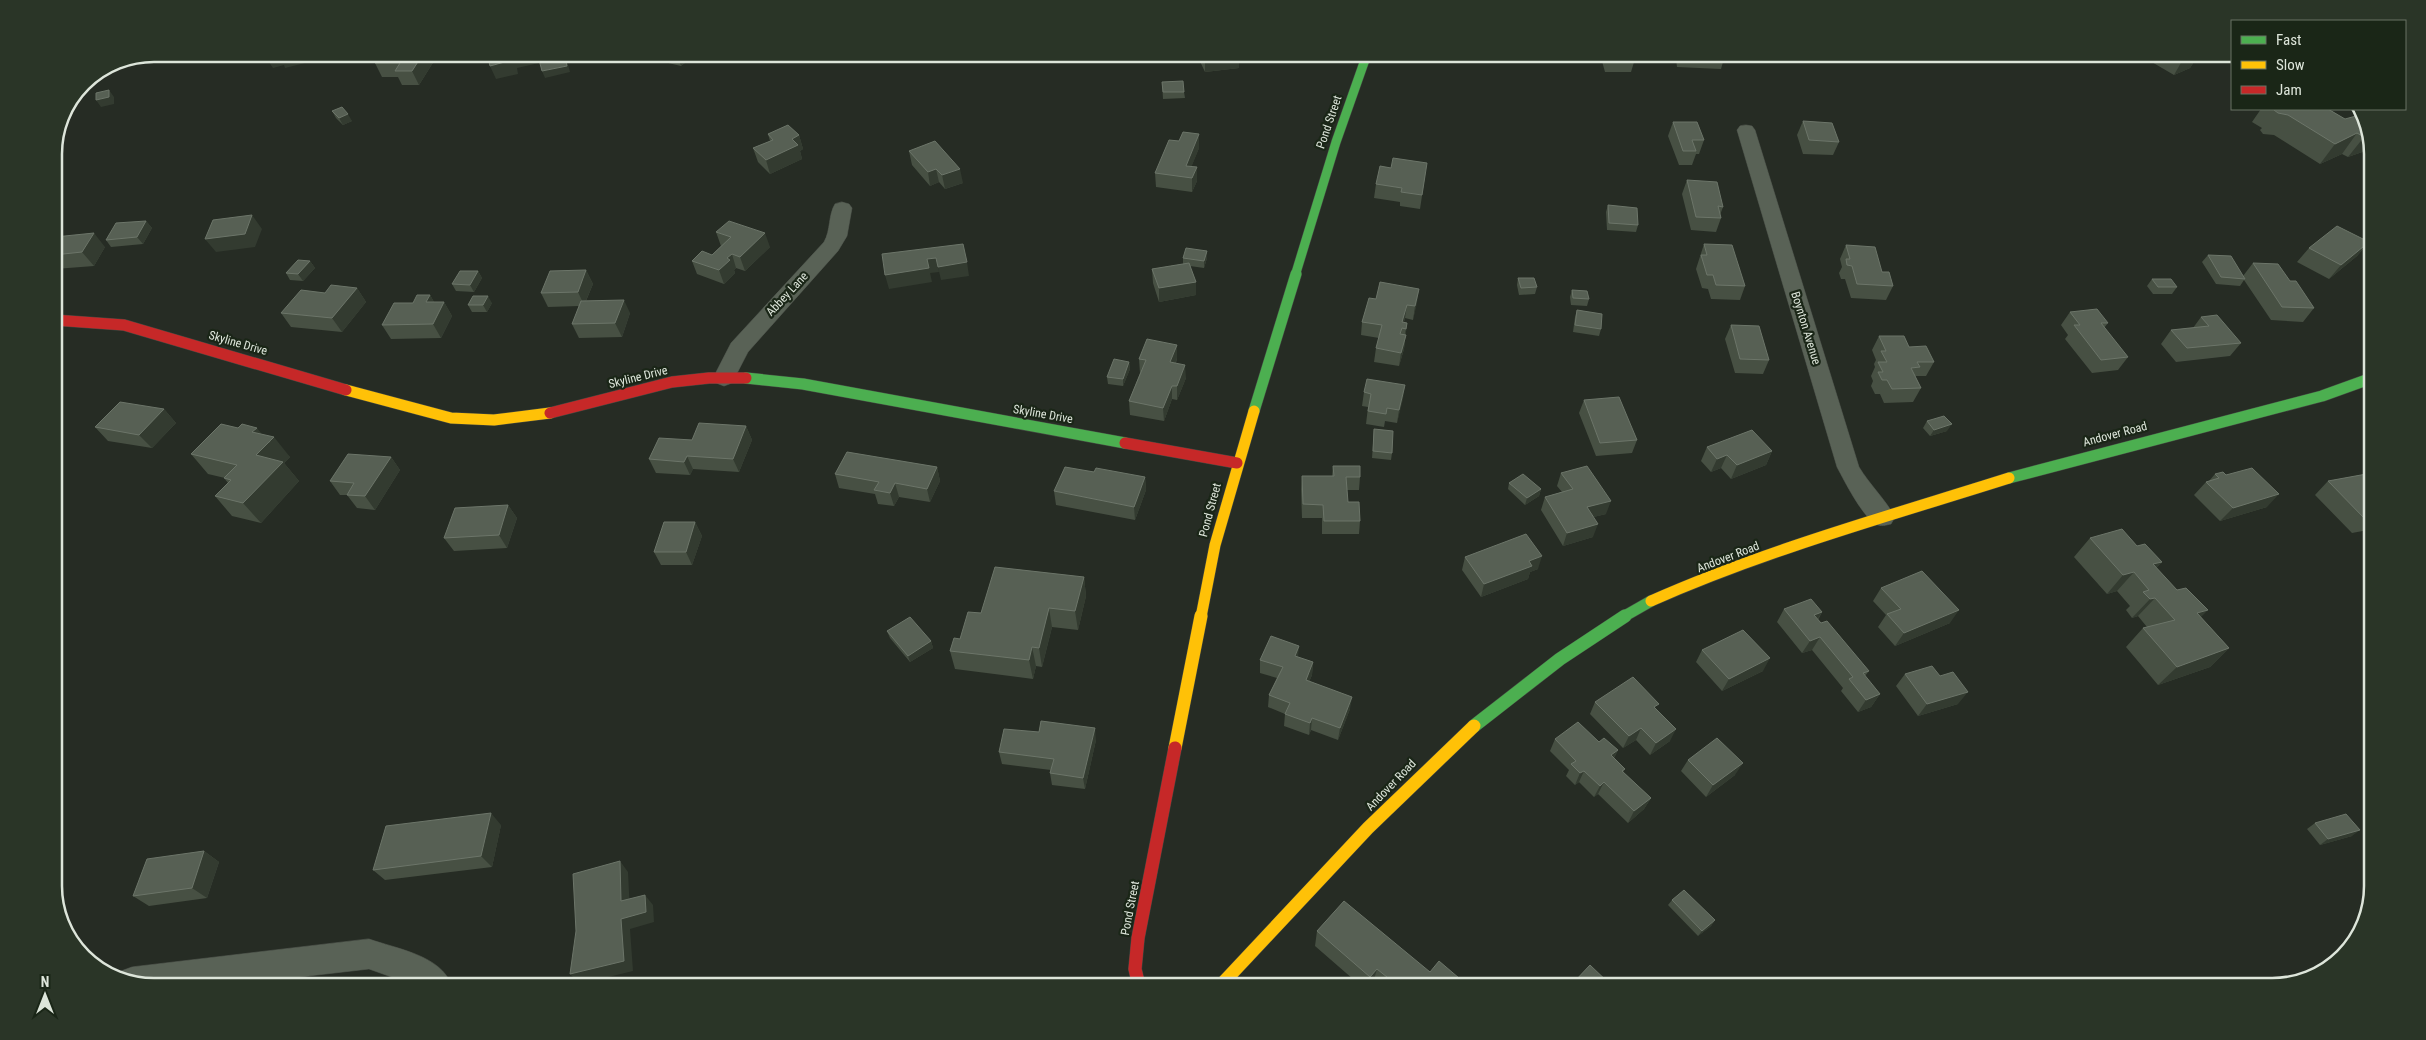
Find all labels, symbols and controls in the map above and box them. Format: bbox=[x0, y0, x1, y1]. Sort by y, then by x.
legend bbox=[2231, 20, 2406, 110]
text: Fast bbox=[2276, 31, 2301, 49]
text: Slow bbox=[2276, 56, 2305, 74]
text: Jam bbox=[2276, 81, 2302, 99]
street label: Pond Street bbox=[1313, 93, 1345, 150]
street label: Abbey Lane bbox=[763, 269, 811, 319]
street label: Boynton Avenue bbox=[1788, 290, 1824, 367]
street label: Skyline Drive bbox=[207, 328, 269, 358]
street label: Skyline Drive bbox=[607, 363, 669, 391]
street label: Skyline Drive bbox=[1012, 402, 1074, 426]
street label: Andover Road bbox=[2081, 419, 2149, 449]
street label: Pond Street bbox=[1196, 481, 1224, 538]
street label: Andover Road bbox=[1695, 539, 1761, 575]
street label: Andover Road bbox=[1363, 756, 1419, 814]
street label: Pond Street bbox=[1118, 879, 1142, 936]
north arrow bbox=[20, 970, 70, 1020]
text: N bbox=[41, 974, 49, 990]

